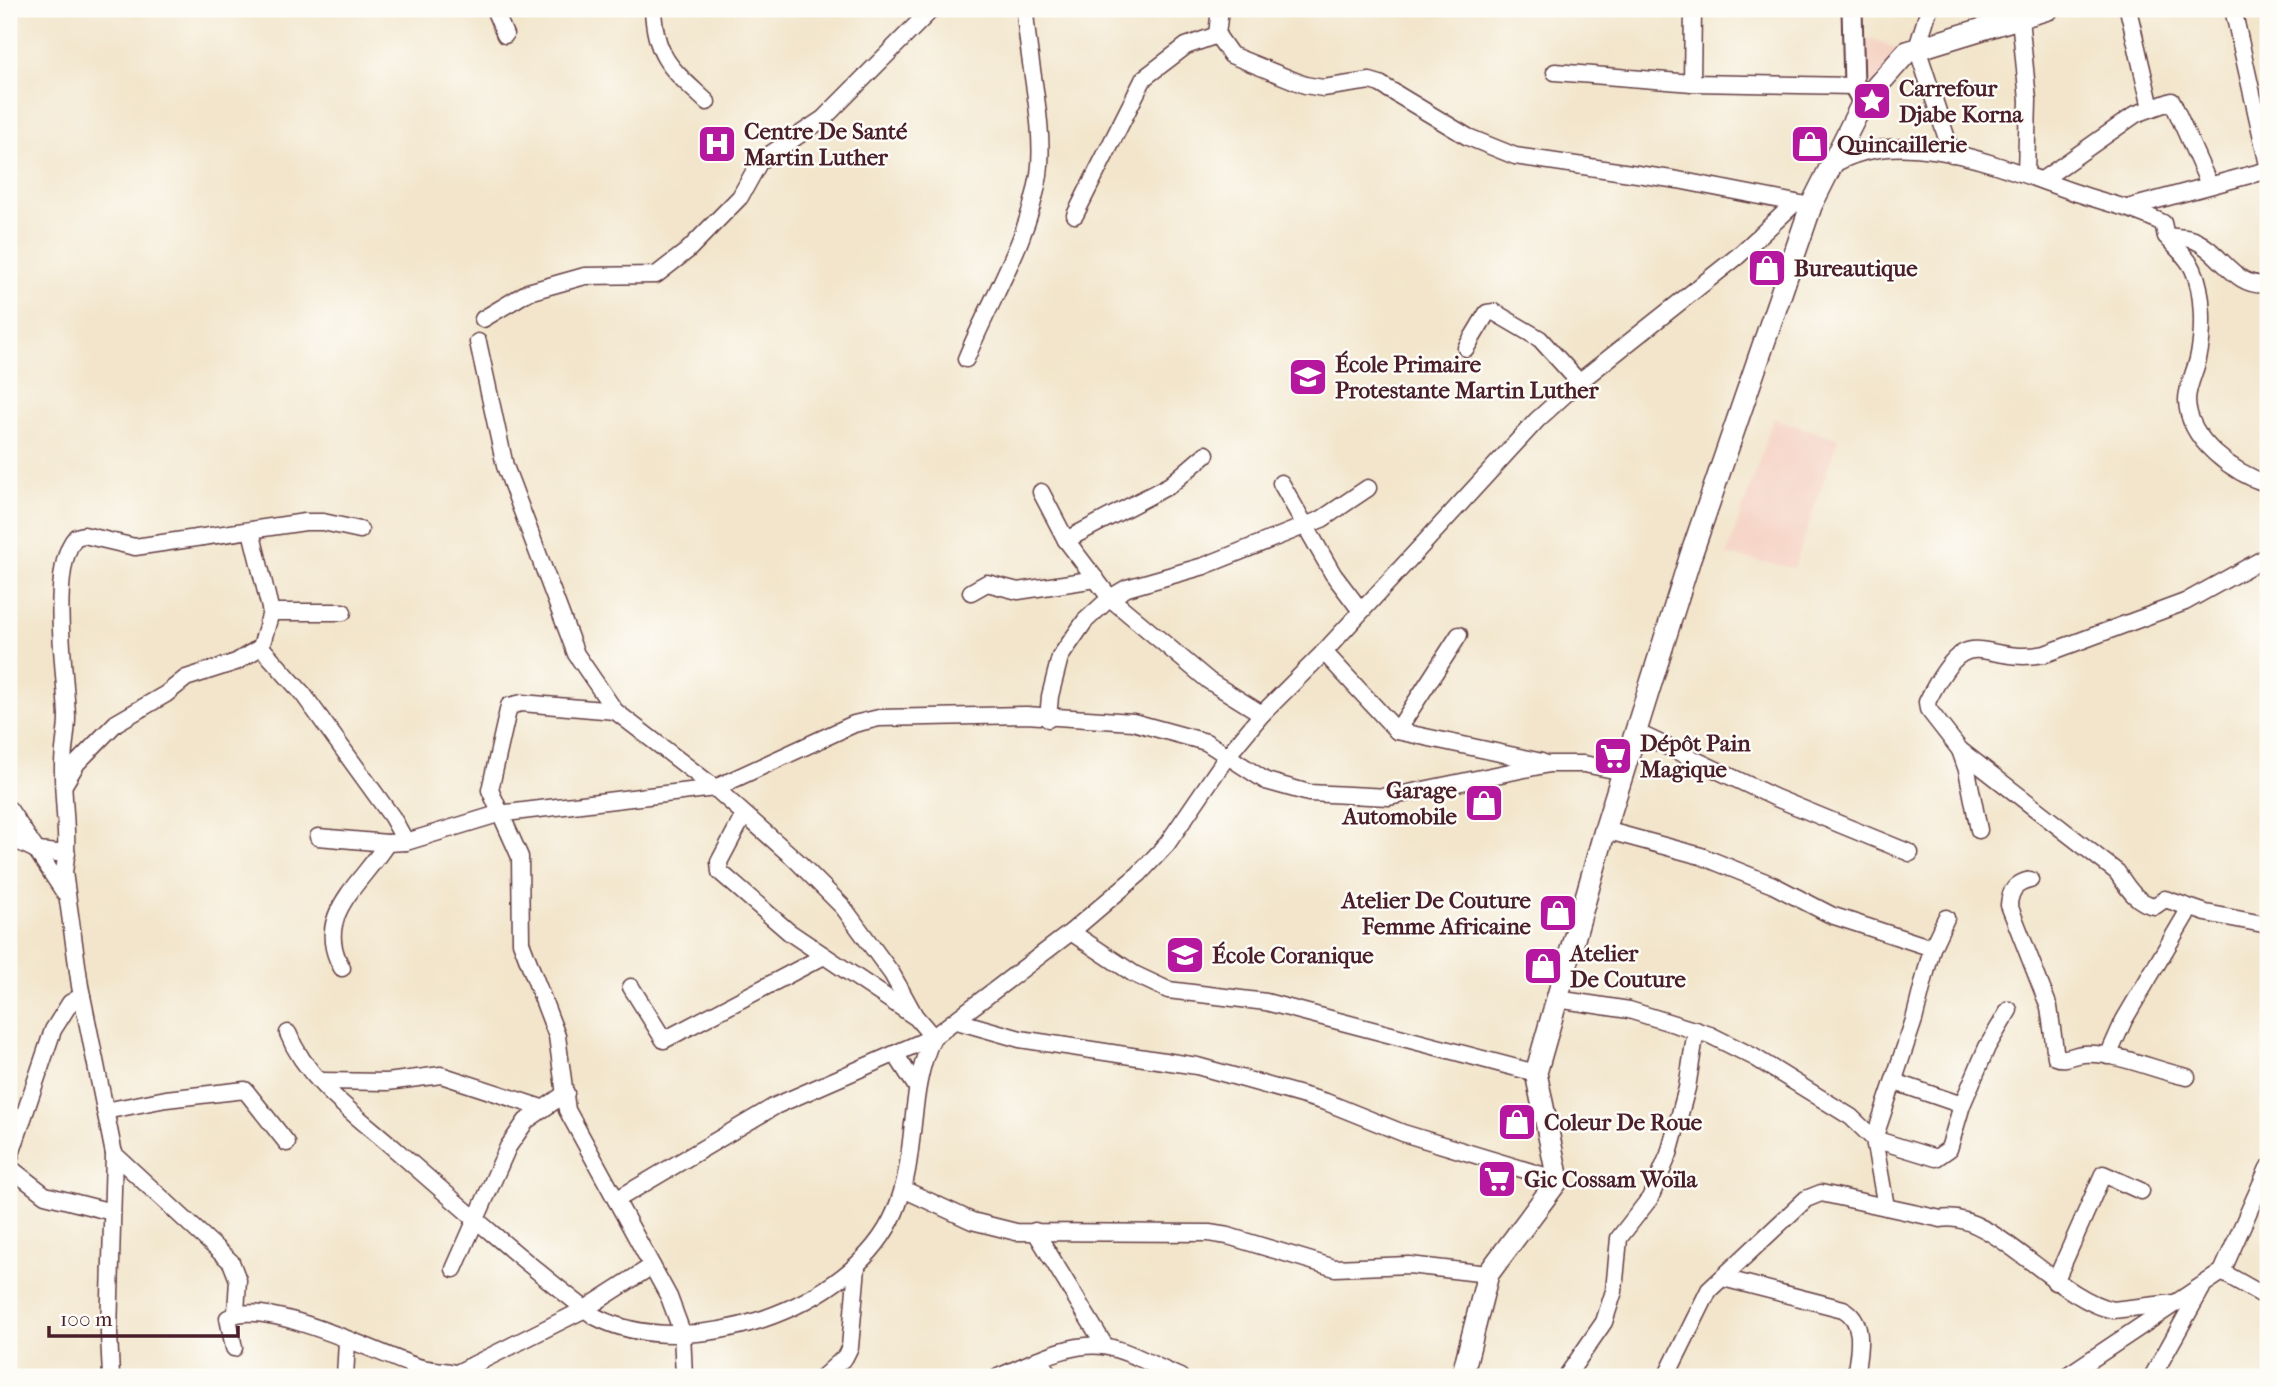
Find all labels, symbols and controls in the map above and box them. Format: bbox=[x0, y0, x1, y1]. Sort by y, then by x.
place label: Carrefour Djabe Korna bbox=[1899, 75, 2024, 128]
place icon: Carrefour Djabe Korna bbox=[1851, 80, 1893, 122]
place label: Centre De Santé Martin Luther bbox=[744, 118, 908, 171]
hospital icon: Centre De Santé Martin Luther bbox=[696, 123, 738, 165]
shop icon: Quincaillerie bbox=[1789, 123, 1831, 165]
place label: Quincaillerie bbox=[1837, 131, 1968, 158]
shop icon: Bureautique bbox=[1746, 247, 1788, 289]
place label: Bureautique bbox=[1794, 255, 1918, 282]
place label: École Primaire Protestante Martin Luther bbox=[1335, 350, 1600, 404]
school or university icon: École Primaire Protestante Martin Luther bbox=[1287, 356, 1329, 398]
place label: Dépôt Pain Magique bbox=[1640, 730, 1751, 783]
supermarket icon: Dépôt Pain Magique bbox=[1592, 735, 1634, 777]
place label: Garage Automobile bbox=[1341, 777, 1458, 830]
shop icon: Garage Automobile bbox=[1463, 782, 1505, 824]
place label: Atelier De Couture Femme Africaine bbox=[1340, 887, 1532, 940]
shop icon: Atelier De Couture Femme Africaine bbox=[1537, 892, 1579, 934]
school or university icon: École Coranique bbox=[1164, 934, 1206, 976]
place label: Atelier De Couture bbox=[1568, 940, 1687, 993]
place label: École Coranique bbox=[1212, 941, 1374, 969]
shop icon: Atelier De Couture bbox=[1522, 945, 1564, 987]
shop icon: Coleur De Roue bbox=[1496, 1101, 1538, 1143]
place label: Coleur De Roue bbox=[1544, 1109, 1703, 1136]
supermarket icon: Gic Cossam Woïla bbox=[1476, 1158, 1518, 1200]
place label: Gic Cossam Woïla bbox=[1524, 1166, 1699, 1193]
scale bar bbox=[49, 1295, 238, 1339]
text: 100 m bbox=[60, 1307, 113, 1331]

